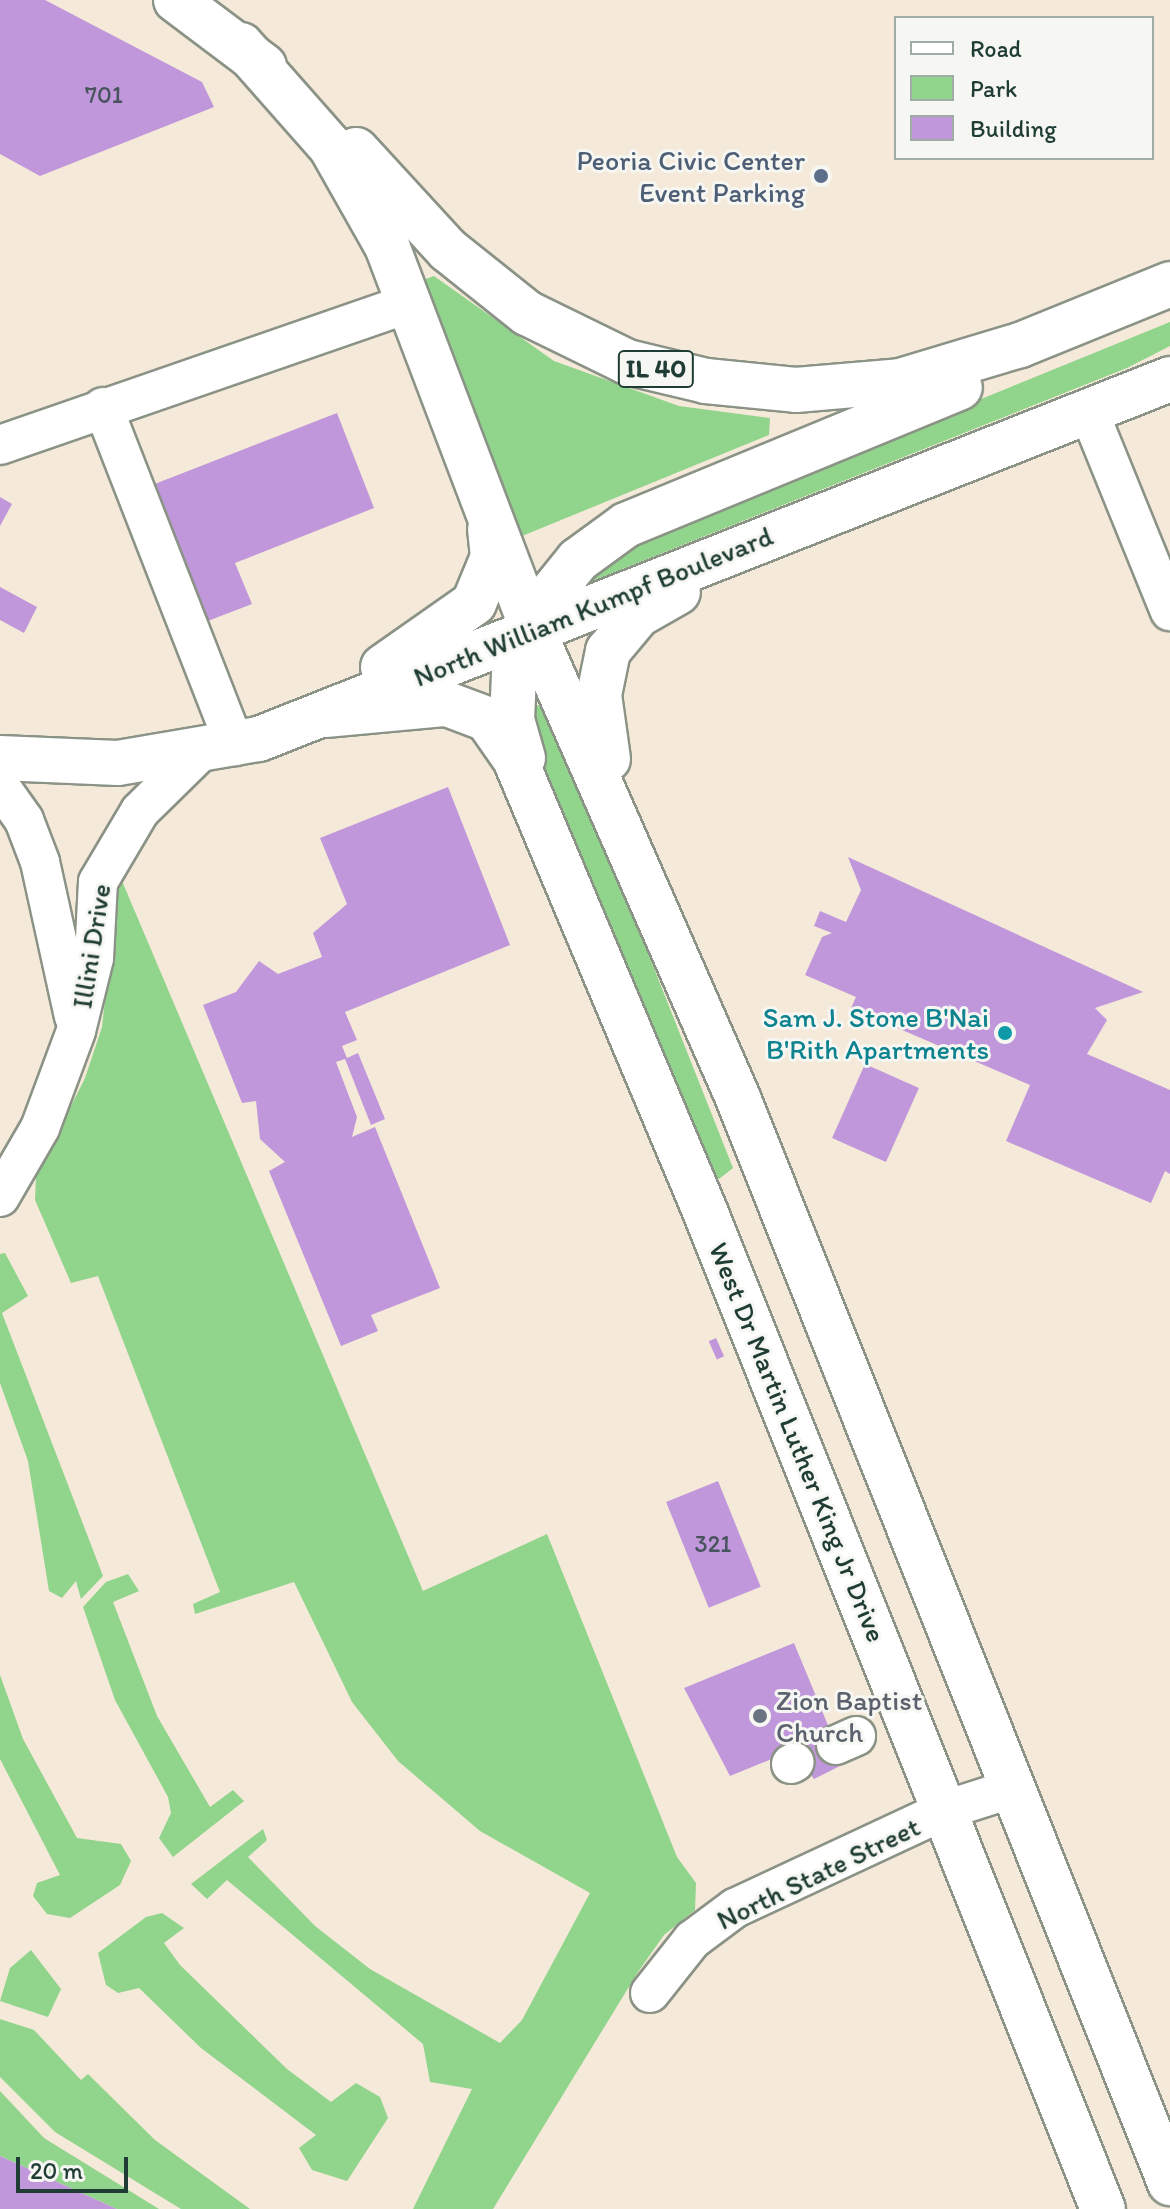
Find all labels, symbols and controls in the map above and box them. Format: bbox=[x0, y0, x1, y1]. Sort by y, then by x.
legend bbox=[894, 16, 1154, 160]
text: Road bbox=[970, 34, 1022, 63]
text: Park bbox=[970, 74, 1017, 103]
house number: 701 bbox=[85, 81, 123, 109]
text: Building bbox=[970, 114, 1057, 143]
place label: Peoria Civic Center Event Parking bbox=[577, 143, 805, 209]
marker: Peoria Civic Center Event Parking bbox=[812, 167, 830, 185]
road number: IL 40 bbox=[616, 347, 696, 391]
street label: North William Kumpf Boulevard bbox=[408, 518, 778, 694]
street label: Illini Drive bbox=[65, 881, 117, 1011]
place label: Sam J. Stone B'Nai B'Rith Apartments bbox=[763, 1000, 989, 1066]
marker: Sam J. Stone B'Nai B'Rith Apartments bbox=[996, 1024, 1014, 1042]
street label: West Dr Martin Luther King Jr Drive bbox=[702, 1237, 894, 1647]
house number: 321 bbox=[695, 1530, 731, 1558]
place label: Zion Baptist Church bbox=[776, 1683, 924, 1749]
marker: Zion Baptist Church bbox=[751, 1707, 769, 1725]
street label: North State Street bbox=[711, 1809, 925, 1937]
scale bar bbox=[20, 2141, 132, 2191]
text: 20 m bbox=[30, 2156, 83, 2185]

